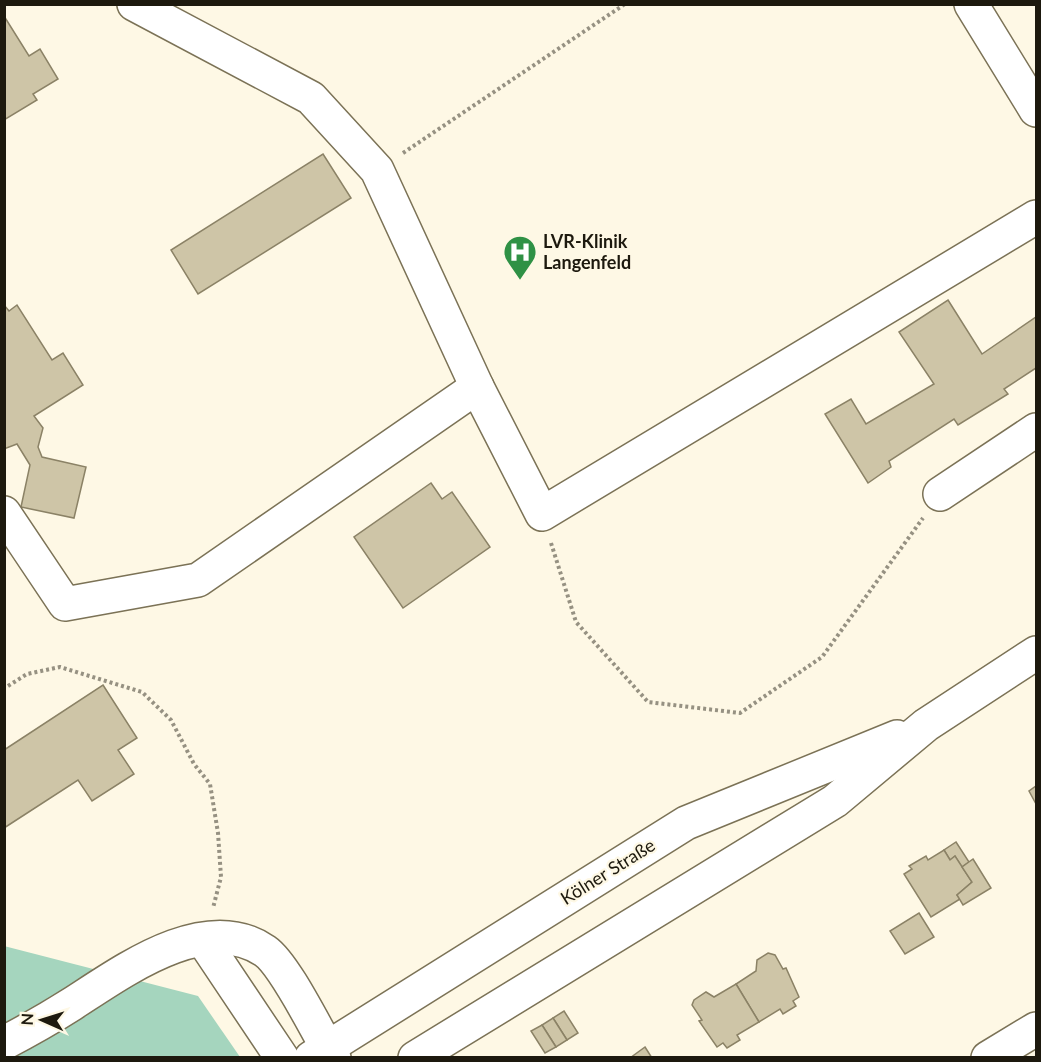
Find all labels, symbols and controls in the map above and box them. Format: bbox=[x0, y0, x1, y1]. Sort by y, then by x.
place label: LVR-Klinik Langenfeld bbox=[543, 230, 631, 273]
hospital icon: LVR-Klinik Langenfeld bbox=[502, 234, 538, 281]
street label: Kölner Straße bbox=[556, 833, 659, 909]
north arrow bbox=[12, 990, 72, 1050]
text: N bbox=[17, 1013, 36, 1026]

